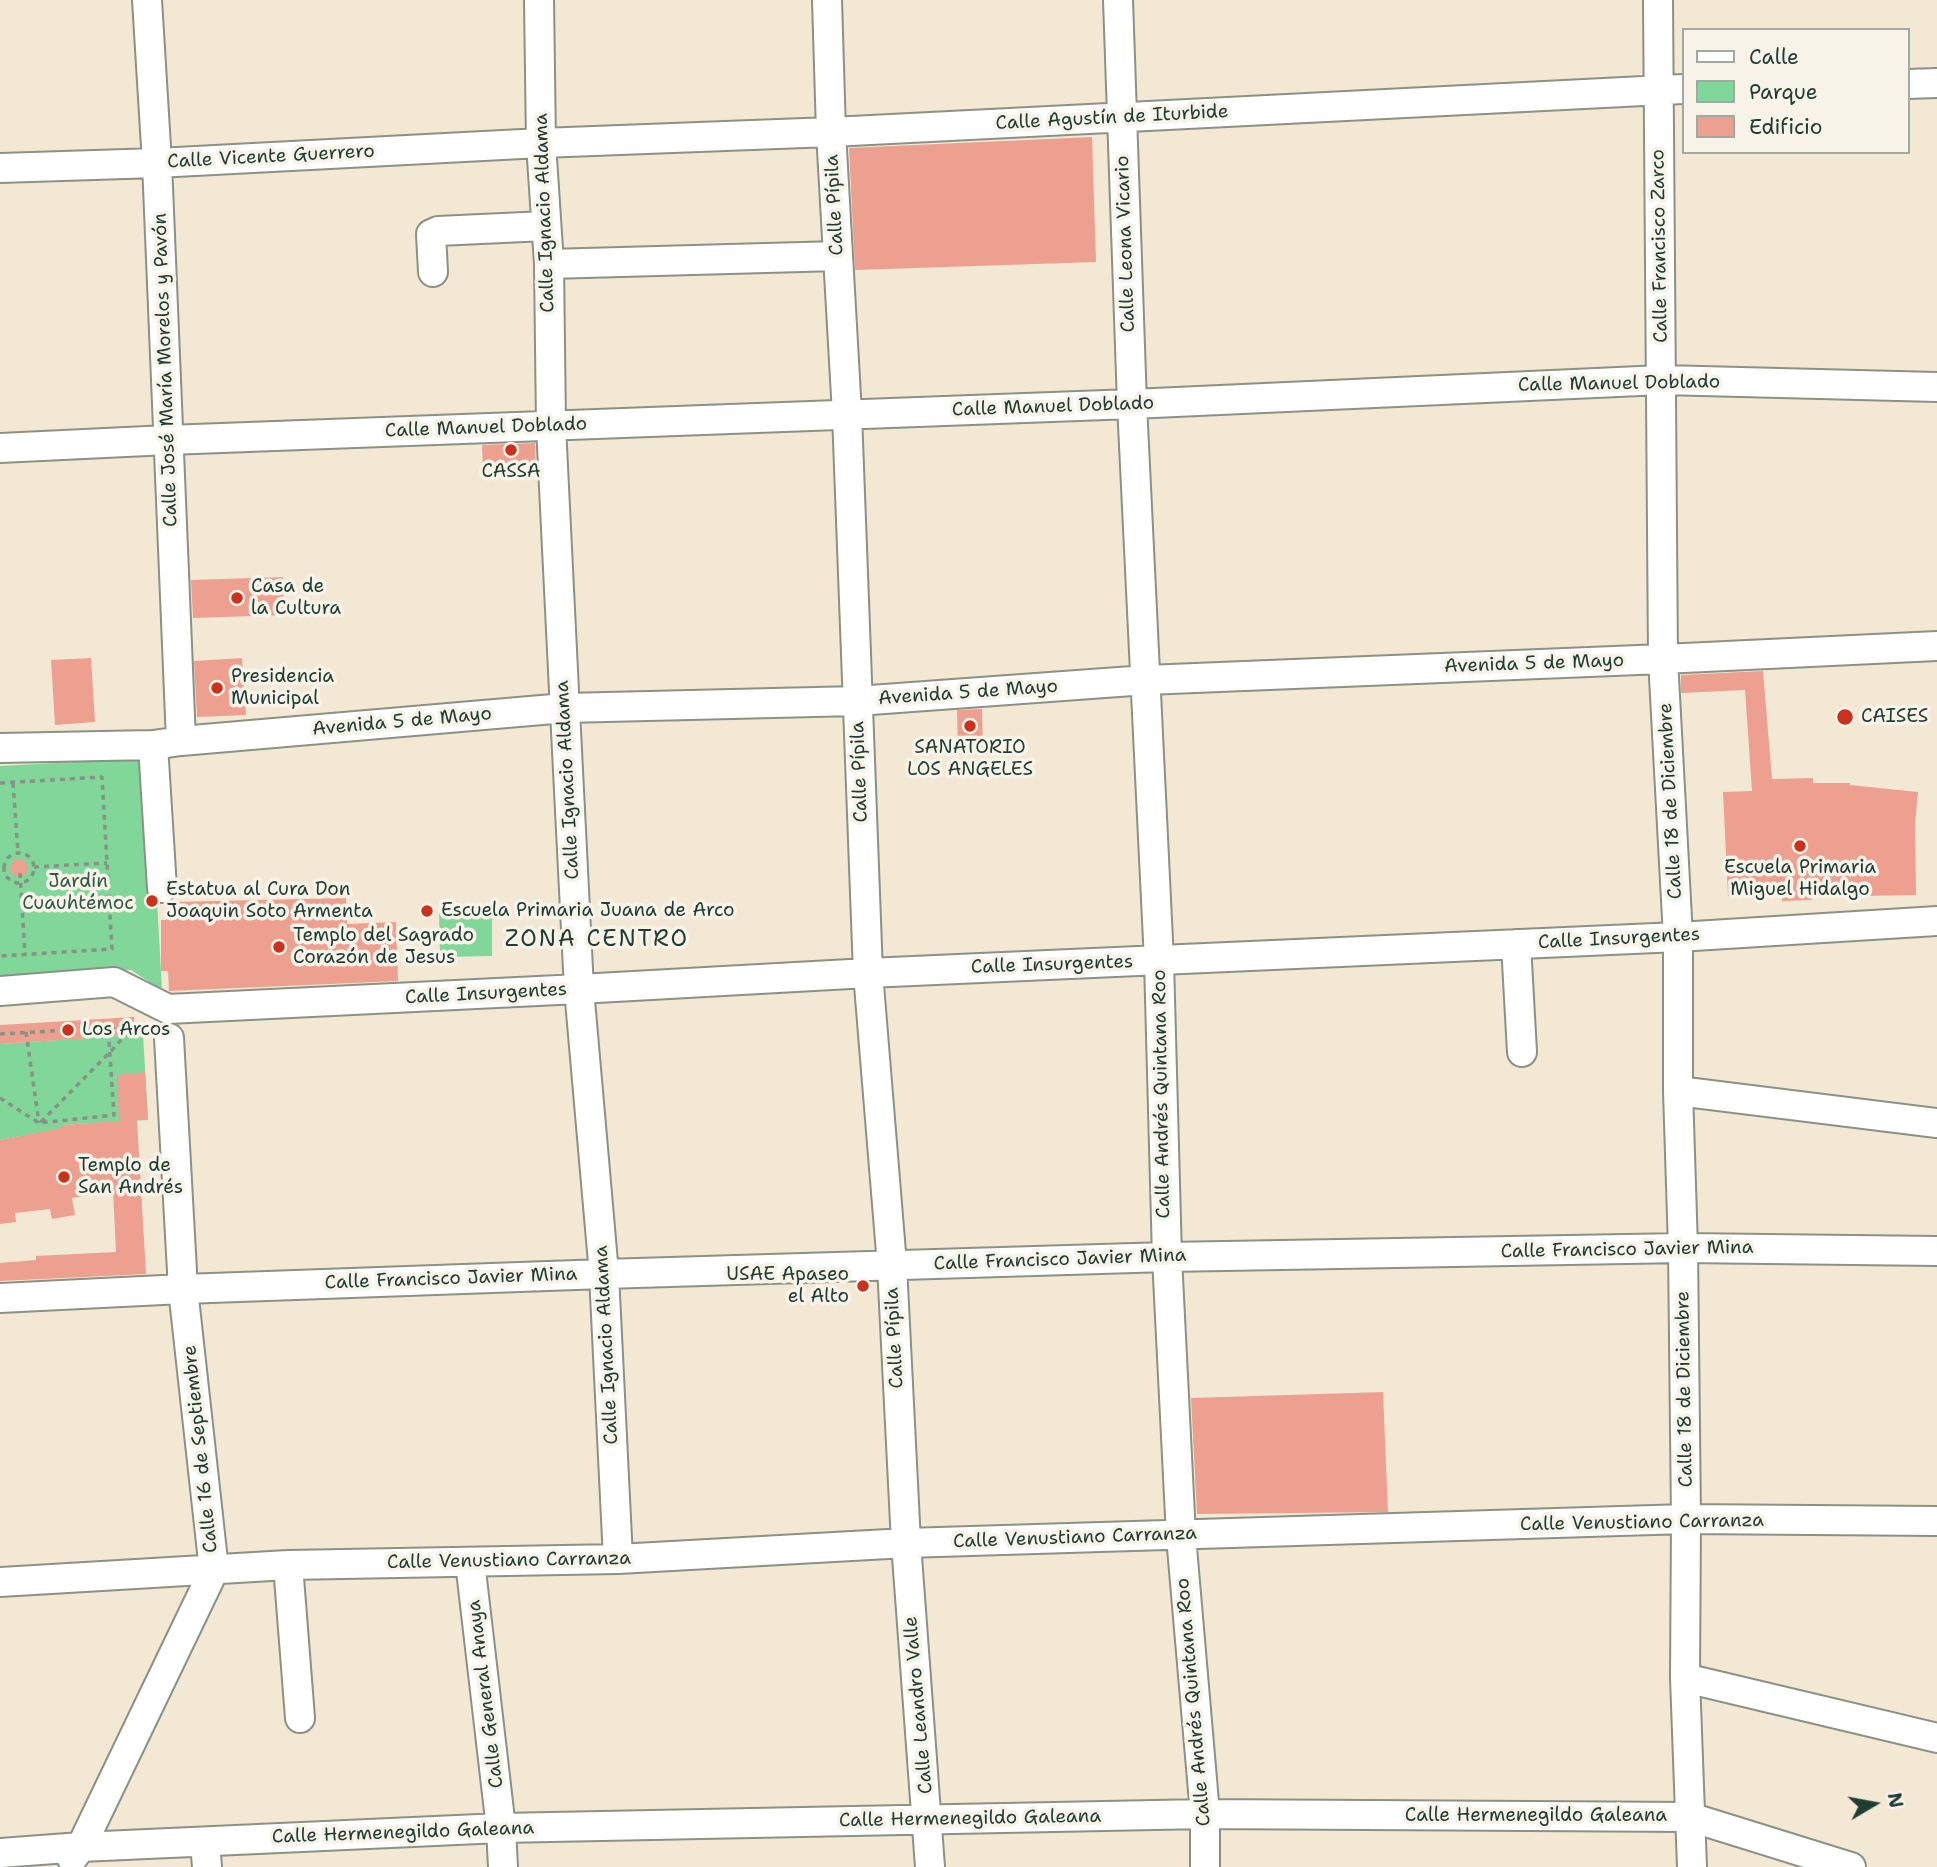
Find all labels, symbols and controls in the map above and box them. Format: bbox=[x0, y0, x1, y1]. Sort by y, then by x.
legend bbox=[1682, 28, 1909, 154]
text: Calle bbox=[1749, 43, 1799, 71]
text: Parque bbox=[1749, 78, 1818, 106]
street label: Calle Agustín de Iturbide bbox=[995, 101, 1229, 135]
street label: Calle Ignacio Aldama bbox=[530, 113, 560, 313]
text: Edificio bbox=[1749, 113, 1822, 141]
street label: Calle Vicente Guerrero bbox=[167, 140, 375, 174]
street label: Calle Francisco Zarco bbox=[1647, 149, 1673, 343]
street label: Calle Pípila bbox=[821, 154, 849, 256]
street label: Calle Leona Vicario bbox=[1112, 155, 1140, 333]
street label: Calle José María Morelos y Pavón bbox=[149, 213, 183, 527]
street label: Calle Manuel Doblado bbox=[1518, 371, 1720, 397]
street label: Calle Manuel Doblado bbox=[952, 392, 1154, 422]
street label: Calle Manuel Doblado bbox=[385, 413, 587, 443]
marker: CASSA bbox=[503, 442, 519, 458]
place label: CASSA bbox=[481, 461, 541, 483]
place label: Casa de la Cultura bbox=[251, 576, 341, 620]
marker: Casa de la Cultura bbox=[229, 590, 245, 606]
street label: Avenida 5 de Mayo bbox=[1444, 649, 1624, 679]
place label: Presidencia Municipal bbox=[231, 666, 334, 710]
street label: Avenida 5 de Mayo bbox=[877, 675, 1059, 711]
marker: Presidencia Municipal bbox=[209, 680, 225, 696]
street label: Calle Ignacio Aldama bbox=[551, 680, 585, 880]
street label: Calle 18 de Diciembre bbox=[1654, 702, 1688, 900]
street label: Avenida 5 de Mayo bbox=[311, 703, 493, 741]
place label: CAISES bbox=[1861, 706, 1928, 728]
marker: CAISES bbox=[1835, 707, 1855, 727]
marker: SANATORIO LOS ANGELES bbox=[962, 718, 978, 734]
street label: Calle Pípila bbox=[847, 721, 873, 823]
place label: SANATORIO LOS ANGELES bbox=[907, 737, 1033, 781]
marker: Escuela Primaria Miguel Hidalgo bbox=[1792, 838, 1808, 854]
place label: Escuela Primaria Miguel Hidalgo bbox=[1724, 857, 1876, 901]
park label: Jardín Cuauhtémoc bbox=[22, 871, 134, 915]
place label: Estatua al Cura Don Joaquin Soto Armenta bbox=[166, 879, 373, 923]
marker: Estatua al Cura Don Joaquin Soto Armenta bbox=[144, 893, 160, 909]
place label: Escuela Primaria Juana de Arco bbox=[441, 900, 735, 922]
marker: Escuela Primaria Juana de Arco bbox=[419, 903, 435, 919]
street label: Calle Insurgentes bbox=[1537, 923, 1701, 955]
place label: Templo del Sagrado Corazón de Jesus bbox=[293, 925, 474, 969]
district label: ZONA CENTRO bbox=[506, 926, 688, 954]
marker: Templo del Sagrado Corazón de Jesus bbox=[271, 939, 287, 955]
street label: Calle Insurgentes bbox=[970, 951, 1134, 979]
street label: Calle Andrés Quintana Roo bbox=[1148, 969, 1176, 1219]
street label: Calle Insurgentes bbox=[404, 978, 568, 1010]
place label: Los Arcos bbox=[82, 1019, 170, 1041]
marker: Los Arcos bbox=[60, 1022, 76, 1038]
place label: Templo de San Andrés bbox=[78, 1155, 183, 1199]
marker: Templo de San Andrés bbox=[56, 1169, 72, 1185]
street label: Calle Francisco Javier Mina bbox=[1500, 1236, 1754, 1264]
street label: Calle Francisco Javier Mina bbox=[933, 1244, 1187, 1276]
street label: Calle Ignacio Aldama bbox=[590, 1245, 624, 1445]
street label: Calle Francisco Javier Mina bbox=[324, 1263, 578, 1295]
place label: USAE Apaseo el Alto bbox=[726, 1264, 849, 1308]
marker: USAE Apaseo el Alto bbox=[855, 1278, 871, 1294]
street label: Calle Pípila bbox=[881, 1287, 909, 1389]
street label: Calle 18 de Diciembre bbox=[1672, 1291, 1698, 1487]
street label: Calle 16 de Septiembre bbox=[179, 1344, 223, 1554]
street label: Calle Venustiano Carranza bbox=[1520, 1509, 1764, 1537]
street label: Calle Venustiano Carranza bbox=[953, 1522, 1197, 1554]
street label: Calle Venustiano Carranza bbox=[387, 1547, 631, 1575]
street label: Calle Andrés Quintana Roo bbox=[1172, 1577, 1216, 1827]
street label: Calle General Anaya bbox=[463, 1599, 509, 1789]
street label: Calle Leandro Valle bbox=[900, 1615, 938, 1795]
north arrow bbox=[1839, 1769, 1909, 1839]
text: N bbox=[1882, 1791, 1909, 1810]
street label: Calle Hermenegildo Galeana bbox=[839, 1805, 1101, 1833]
street label: Calle Hermenegildo Galeana bbox=[1405, 1805, 1667, 1827]
street label: Calle Hermenegildo Galeana bbox=[272, 1817, 534, 1849]

